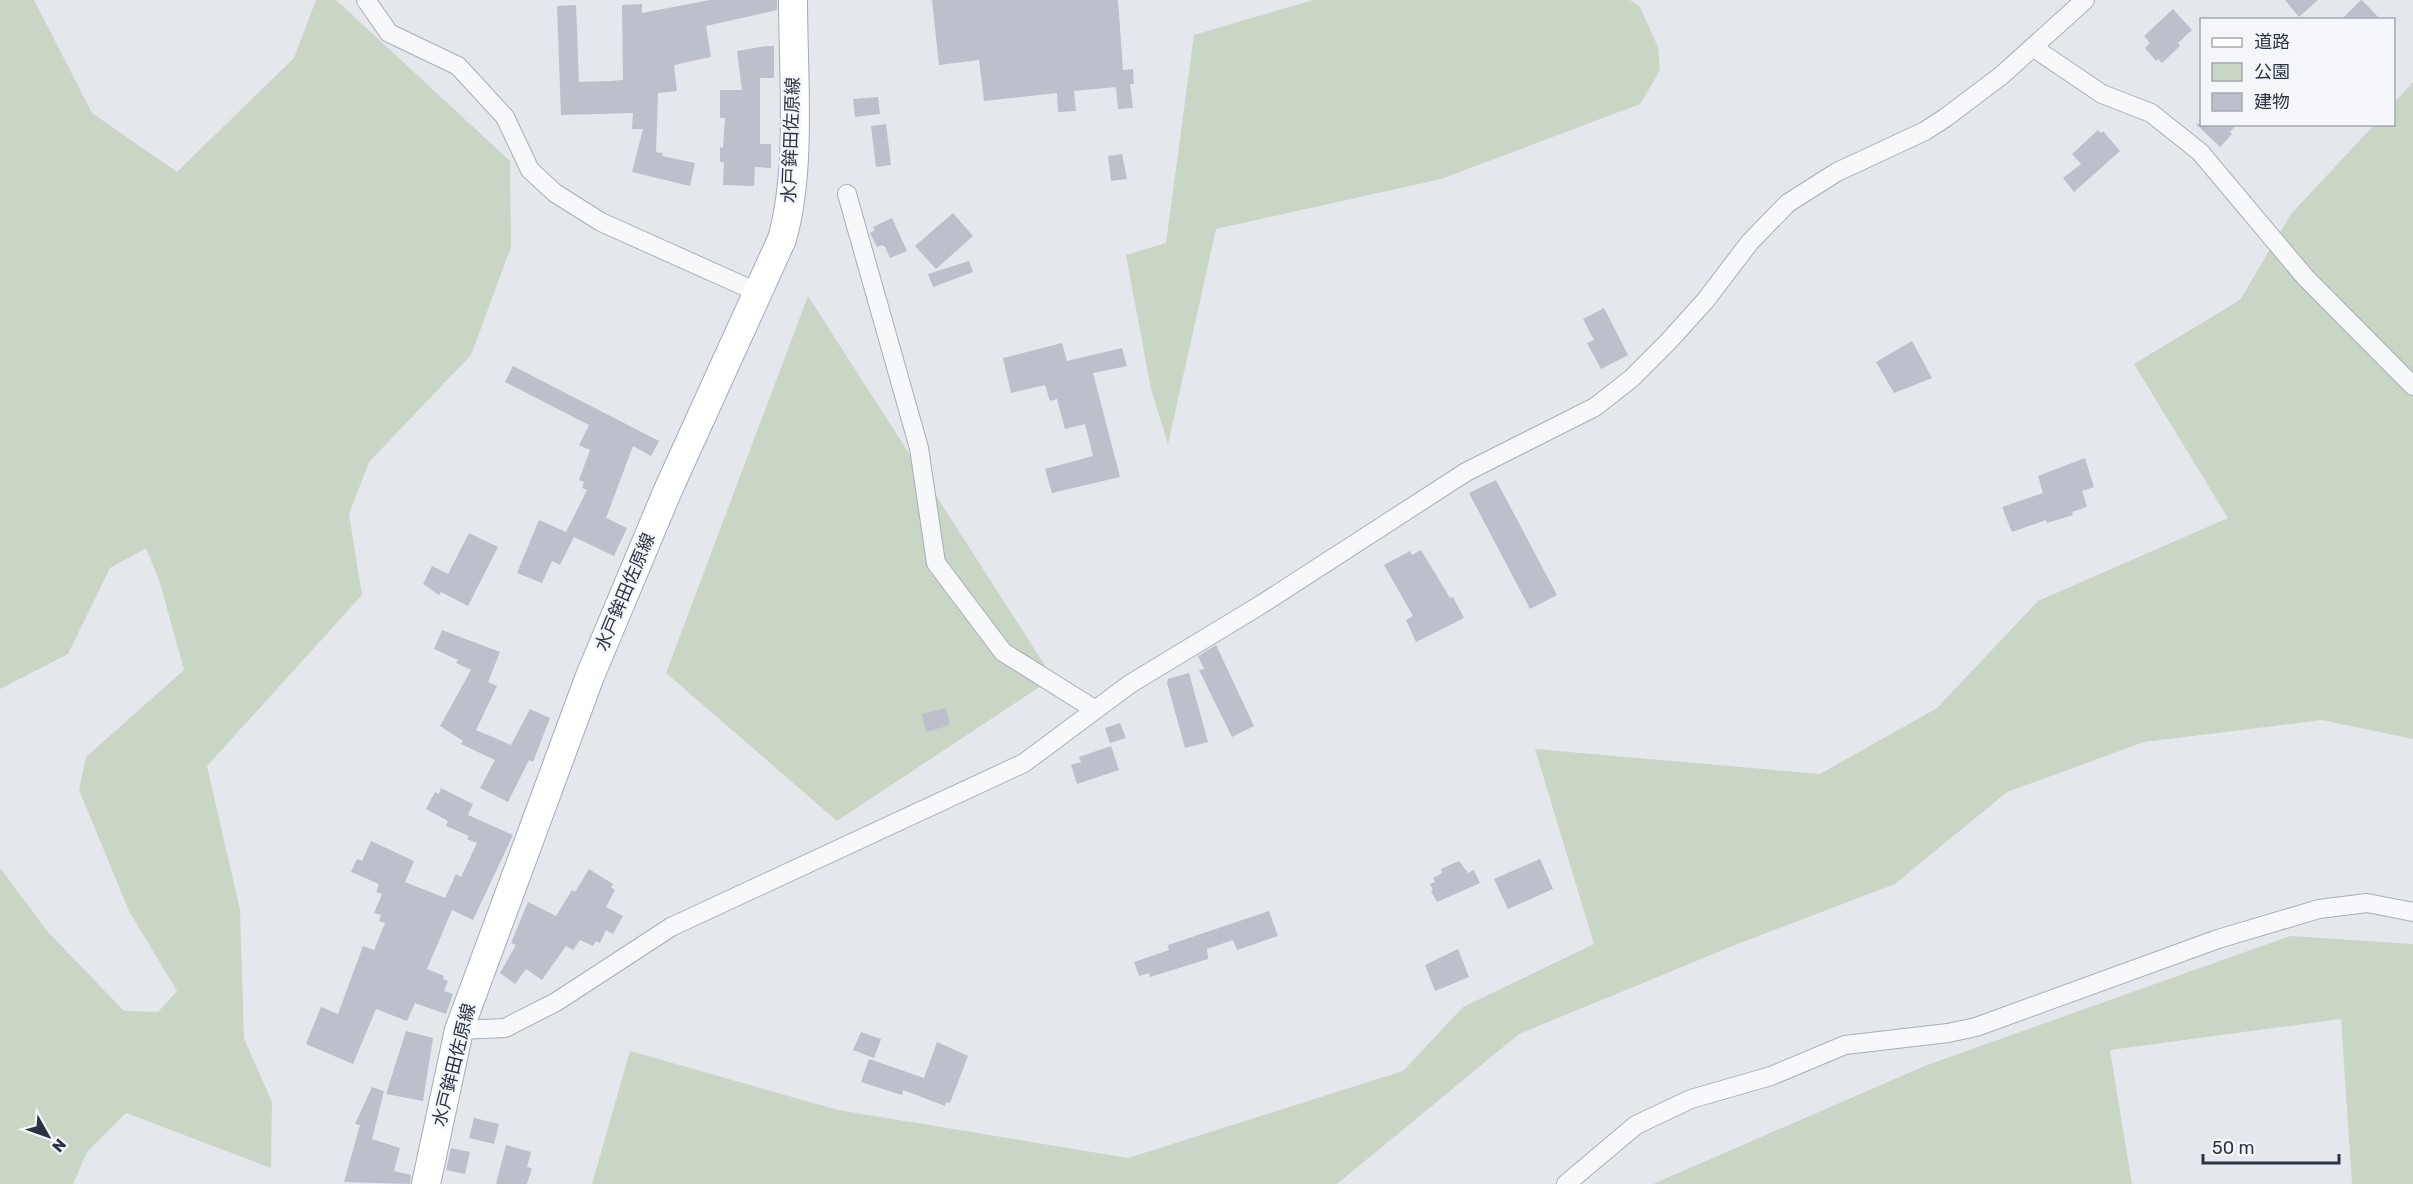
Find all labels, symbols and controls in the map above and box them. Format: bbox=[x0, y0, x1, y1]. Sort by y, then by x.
legend bbox=[2200, 18, 2395, 126]
text: 道路 bbox=[2254, 31, 2290, 53]
text: 公園 bbox=[2254, 61, 2290, 83]
street label: 水戸鉾田佐原線 bbox=[778, 77, 804, 203]
text: 建物 bbox=[2254, 91, 2290, 113]
street label: 水戸鉾田佐原線 bbox=[590, 530, 660, 654]
street label: 水戸鉾田佐原線 bbox=[428, 1001, 480, 1129]
north arrow bbox=[18, 1106, 78, 1166]
scale bar bbox=[2203, 1127, 2340, 1165]
text: N bbox=[48, 1135, 70, 1156]
text: 50 m bbox=[2212, 1137, 2255, 1159]

